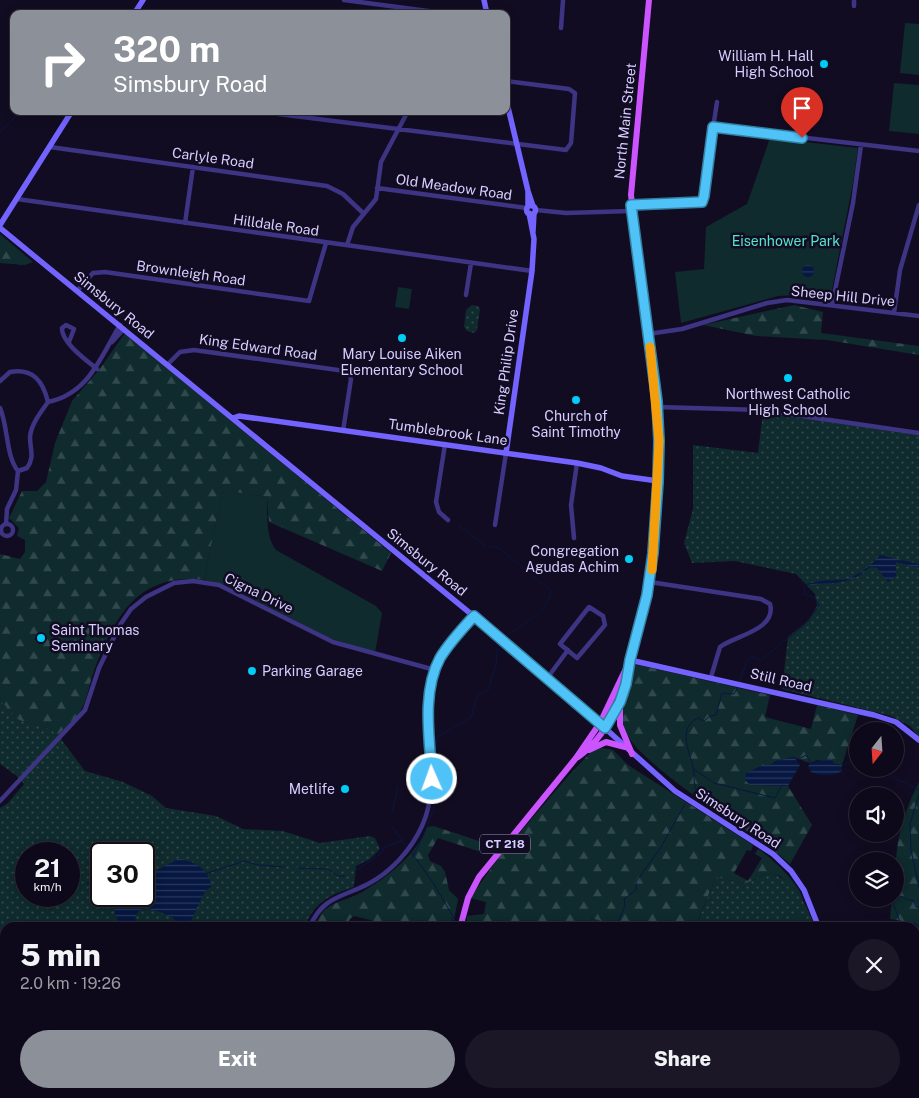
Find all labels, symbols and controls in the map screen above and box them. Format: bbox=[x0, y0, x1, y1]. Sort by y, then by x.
text: 320 m bbox=[113, 29, 220, 70]
icon: right bbox=[30, 30, 95, 95]
place label: William H. Hall High School bbox=[718, 48, 814, 80]
marker: William H. Hall High School bbox=[818, 58, 830, 70]
street label: North Main Street bbox=[611, 62, 639, 180]
text: Simsbury Road bbox=[113, 71, 267, 97]
pin bbox=[781, 87, 823, 138]
icon: arrive bbox=[788, 94, 816, 122]
street label: Carlyle Road bbox=[171, 144, 255, 172]
street label: Old Meadow Road bbox=[395, 171, 513, 203]
street label: Hilldale Road bbox=[232, 211, 320, 239]
park label: Eisenhower Park bbox=[732, 233, 840, 249]
street label: Brownleigh Road bbox=[135, 257, 247, 289]
street label: Simsbury Road bbox=[71, 268, 157, 342]
street label: Sheep Hill Drive bbox=[790, 283, 896, 309]
street label: King Philip Drive bbox=[491, 308, 521, 416]
street label: King Edward Road bbox=[198, 331, 318, 363]
marker: Mary Louise Aiken Elementary School bbox=[396, 332, 408, 344]
place label: Mary Louise Aiken Elementary School bbox=[341, 346, 463, 378]
marker: Northwest Catholic High School bbox=[782, 372, 794, 384]
place label: Northwest Catholic High School bbox=[725, 386, 851, 418]
marker: Church of Saint Timothy bbox=[570, 394, 582, 406]
place label: Church of Saint Timothy bbox=[531, 408, 621, 440]
street label: Tumblebrook Lane bbox=[387, 416, 509, 448]
street label: Simsbury Road bbox=[384, 525, 470, 599]
place label: Congregation Agudas Achim bbox=[525, 543, 619, 575]
marker: Congregation Agudas Achim bbox=[623, 553, 635, 565]
street label: Cigna Drive bbox=[222, 569, 296, 617]
place label: Saint Thomas Seminary bbox=[51, 622, 139, 654]
marker: Saint Thomas Seminary bbox=[35, 632, 47, 644]
place label: Parking Garage bbox=[262, 663, 363, 679]
marker: Parking Garage bbox=[246, 665, 258, 677]
street label: Still Road bbox=[749, 665, 813, 695]
north arrow bbox=[849, 722, 904, 778]
map controls bbox=[849, 722, 904, 907]
position arrow bbox=[405, 752, 457, 804]
place label: Metlife bbox=[289, 781, 335, 797]
marker: Metlife bbox=[339, 783, 351, 795]
street label: Simsbury Road bbox=[692, 785, 784, 851]
button: sound bbox=[849, 787, 904, 842]
road number: CT 218 bbox=[480, 834, 530, 854]
speed limit sign: 30 bbox=[90, 842, 155, 907]
button: layers bbox=[849, 852, 904, 907]
text: 21 bbox=[34, 853, 61, 883]
text: km/h bbox=[33, 880, 62, 894]
text: 5 min bbox=[20, 937, 101, 973]
button: close bbox=[848, 939, 900, 991]
text: 2.0 km · 19:26 bbox=[20, 974, 121, 993]
button: Exit bbox=[20, 1030, 455, 1088]
button: Share bbox=[465, 1030, 900, 1088]

